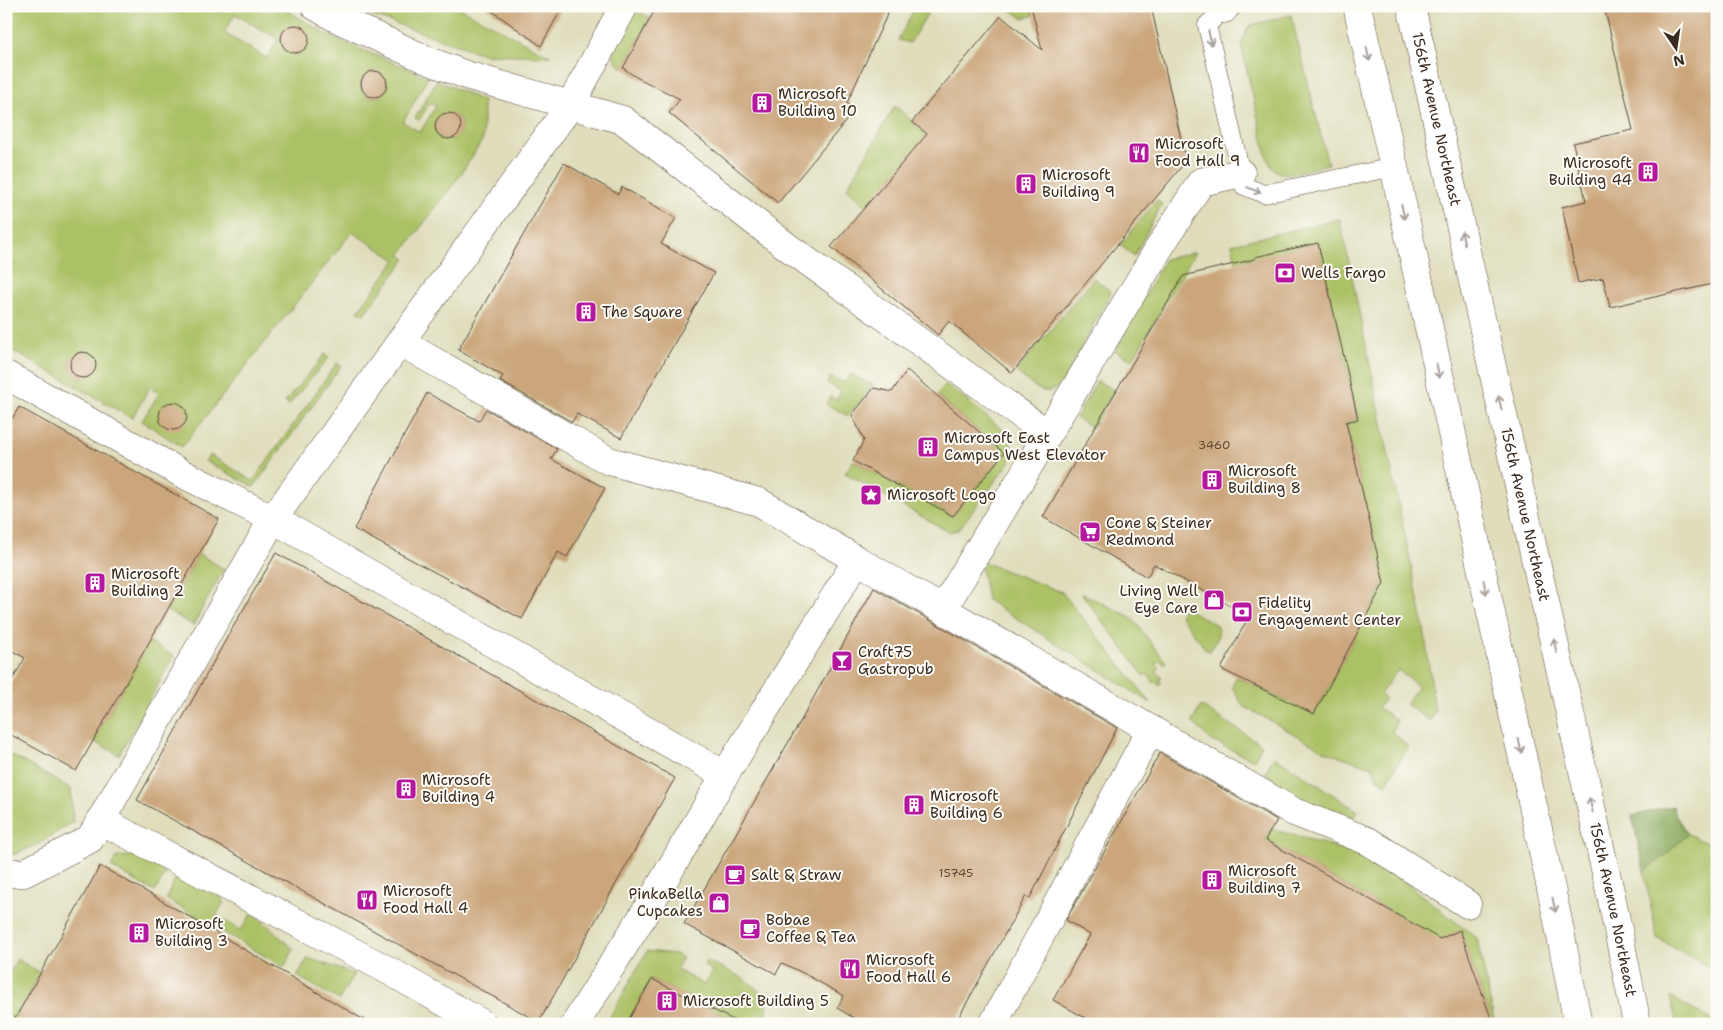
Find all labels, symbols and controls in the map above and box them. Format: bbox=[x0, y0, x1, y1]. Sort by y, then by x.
north arrow bbox=[1650, 22, 1700, 72]
one-way arrow bbox=[1206, 30, 1215, 46]
street label: 156th Avenue Northeast bbox=[1407, 30, 1466, 208]
one-way arrow bbox=[1364, 45, 1373, 61]
text: N bbox=[1671, 51, 1686, 71]
place label: Microsoft Building 10 bbox=[778, 84, 857, 121]
building icon: Microsoft Building 10 bbox=[750, 91, 774, 115]
place label: Microsoft Food Hall 9 bbox=[1155, 134, 1240, 171]
restaurant icon: Microsoft Food Hall 9 bbox=[1127, 141, 1151, 165]
place label: Microsoft Building 44 bbox=[1549, 153, 1632, 190]
building icon: Microsoft Building 44 bbox=[1636, 160, 1660, 184]
place label: Microsoft Building 9 bbox=[1042, 165, 1115, 202]
building icon: Microsoft Building 9 bbox=[1014, 172, 1038, 196]
one-way arrow bbox=[1246, 186, 1261, 195]
one-way arrow bbox=[1399, 204, 1409, 220]
one-way arrow bbox=[1458, 231, 1467, 247]
bank icon: Wells Fargo bbox=[1273, 261, 1297, 285]
place label: Wells Fargo bbox=[1301, 263, 1386, 283]
building icon: The Square bbox=[574, 300, 598, 324]
place label: The Square bbox=[602, 302, 683, 322]
one-way arrow bbox=[1434, 363, 1443, 379]
one-way arrow bbox=[1495, 395, 1504, 411]
street label: 156th Avenue Northeast bbox=[1496, 425, 1555, 603]
place label: Microsoft East Campus West Elevator bbox=[944, 428, 1106, 465]
building icon: Microsoft East Campus West Elevator bbox=[916, 435, 940, 459]
house number: 3460 bbox=[1198, 437, 1230, 453]
place label: Microsoft Building 8 bbox=[1228, 461, 1301, 498]
building icon: Microsoft Building 8 bbox=[1200, 468, 1224, 492]
place icon: Microsoft Logo bbox=[859, 483, 883, 507]
place label: Microsoft Logo bbox=[887, 485, 996, 505]
place label: Cone & Steiner Redmond bbox=[1106, 513, 1212, 550]
supermarket icon: Cone & Steiner Redmond bbox=[1078, 520, 1102, 544]
place label: Microsoft Building 2 bbox=[111, 564, 184, 601]
building icon: Microsoft Building 2 bbox=[83, 571, 107, 595]
one-way arrow bbox=[1481, 579, 1490, 595]
place label: Living Well Eye Care bbox=[1119, 581, 1198, 618]
shop icon: Living Well Eye Care bbox=[1202, 588, 1226, 612]
place label: Fidelity Engagement Center bbox=[1258, 593, 1401, 630]
bank icon: Fidelity Engagement Center bbox=[1230, 600, 1254, 624]
one-way arrow bbox=[1550, 639, 1559, 655]
place label: Craft75 Gastropub bbox=[858, 642, 934, 679]
bar icon: Craft75 Gastropub bbox=[830, 649, 854, 673]
one-way arrow bbox=[1515, 738, 1525, 754]
place label: Microsoft Building 4 bbox=[422, 770, 495, 807]
building icon: Microsoft Building 4 bbox=[394, 777, 418, 801]
place label: Microsoft Building 6 bbox=[930, 786, 1003, 823]
building icon: Microsoft Building 6 bbox=[902, 793, 926, 817]
one-way arrow bbox=[1586, 797, 1595, 813]
street label: 156th Avenue Northeast bbox=[1585, 821, 1641, 999]
place label: Microsoft Building 7 bbox=[1228, 861, 1301, 898]
cafe icon: Salt & Straw bbox=[723, 863, 747, 887]
place label: Salt & Straw bbox=[751, 865, 842, 885]
house number: 15745 bbox=[939, 865, 973, 881]
building icon: Microsoft Building 7 bbox=[1200, 868, 1224, 892]
place label: Microsoft Food Hall 4 bbox=[383, 881, 468, 918]
place label: PinkaBella Cupcakes bbox=[629, 884, 704, 921]
restaurant icon: Microsoft Food Hall 4 bbox=[355, 888, 379, 912]
shop icon: PinkaBella Cupcakes bbox=[707, 891, 731, 915]
one-way arrow bbox=[1550, 897, 1559, 913]
place label: Bobae Coffee & Tea bbox=[766, 910, 857, 947]
place label: Microsoft Building 3 bbox=[155, 914, 228, 951]
cafe icon: Bobae Coffee & Tea bbox=[738, 917, 762, 941]
building icon: Microsoft Building 3 bbox=[127, 921, 151, 945]
place label: Microsoft Food Hall 6 bbox=[866, 950, 951, 987]
restaurant icon: Microsoft Food Hall 6 bbox=[838, 957, 862, 981]
building icon: Microsoft Building 5 bbox=[655, 989, 679, 1013]
place label: Microsoft Building 5 bbox=[683, 991, 829, 1011]

